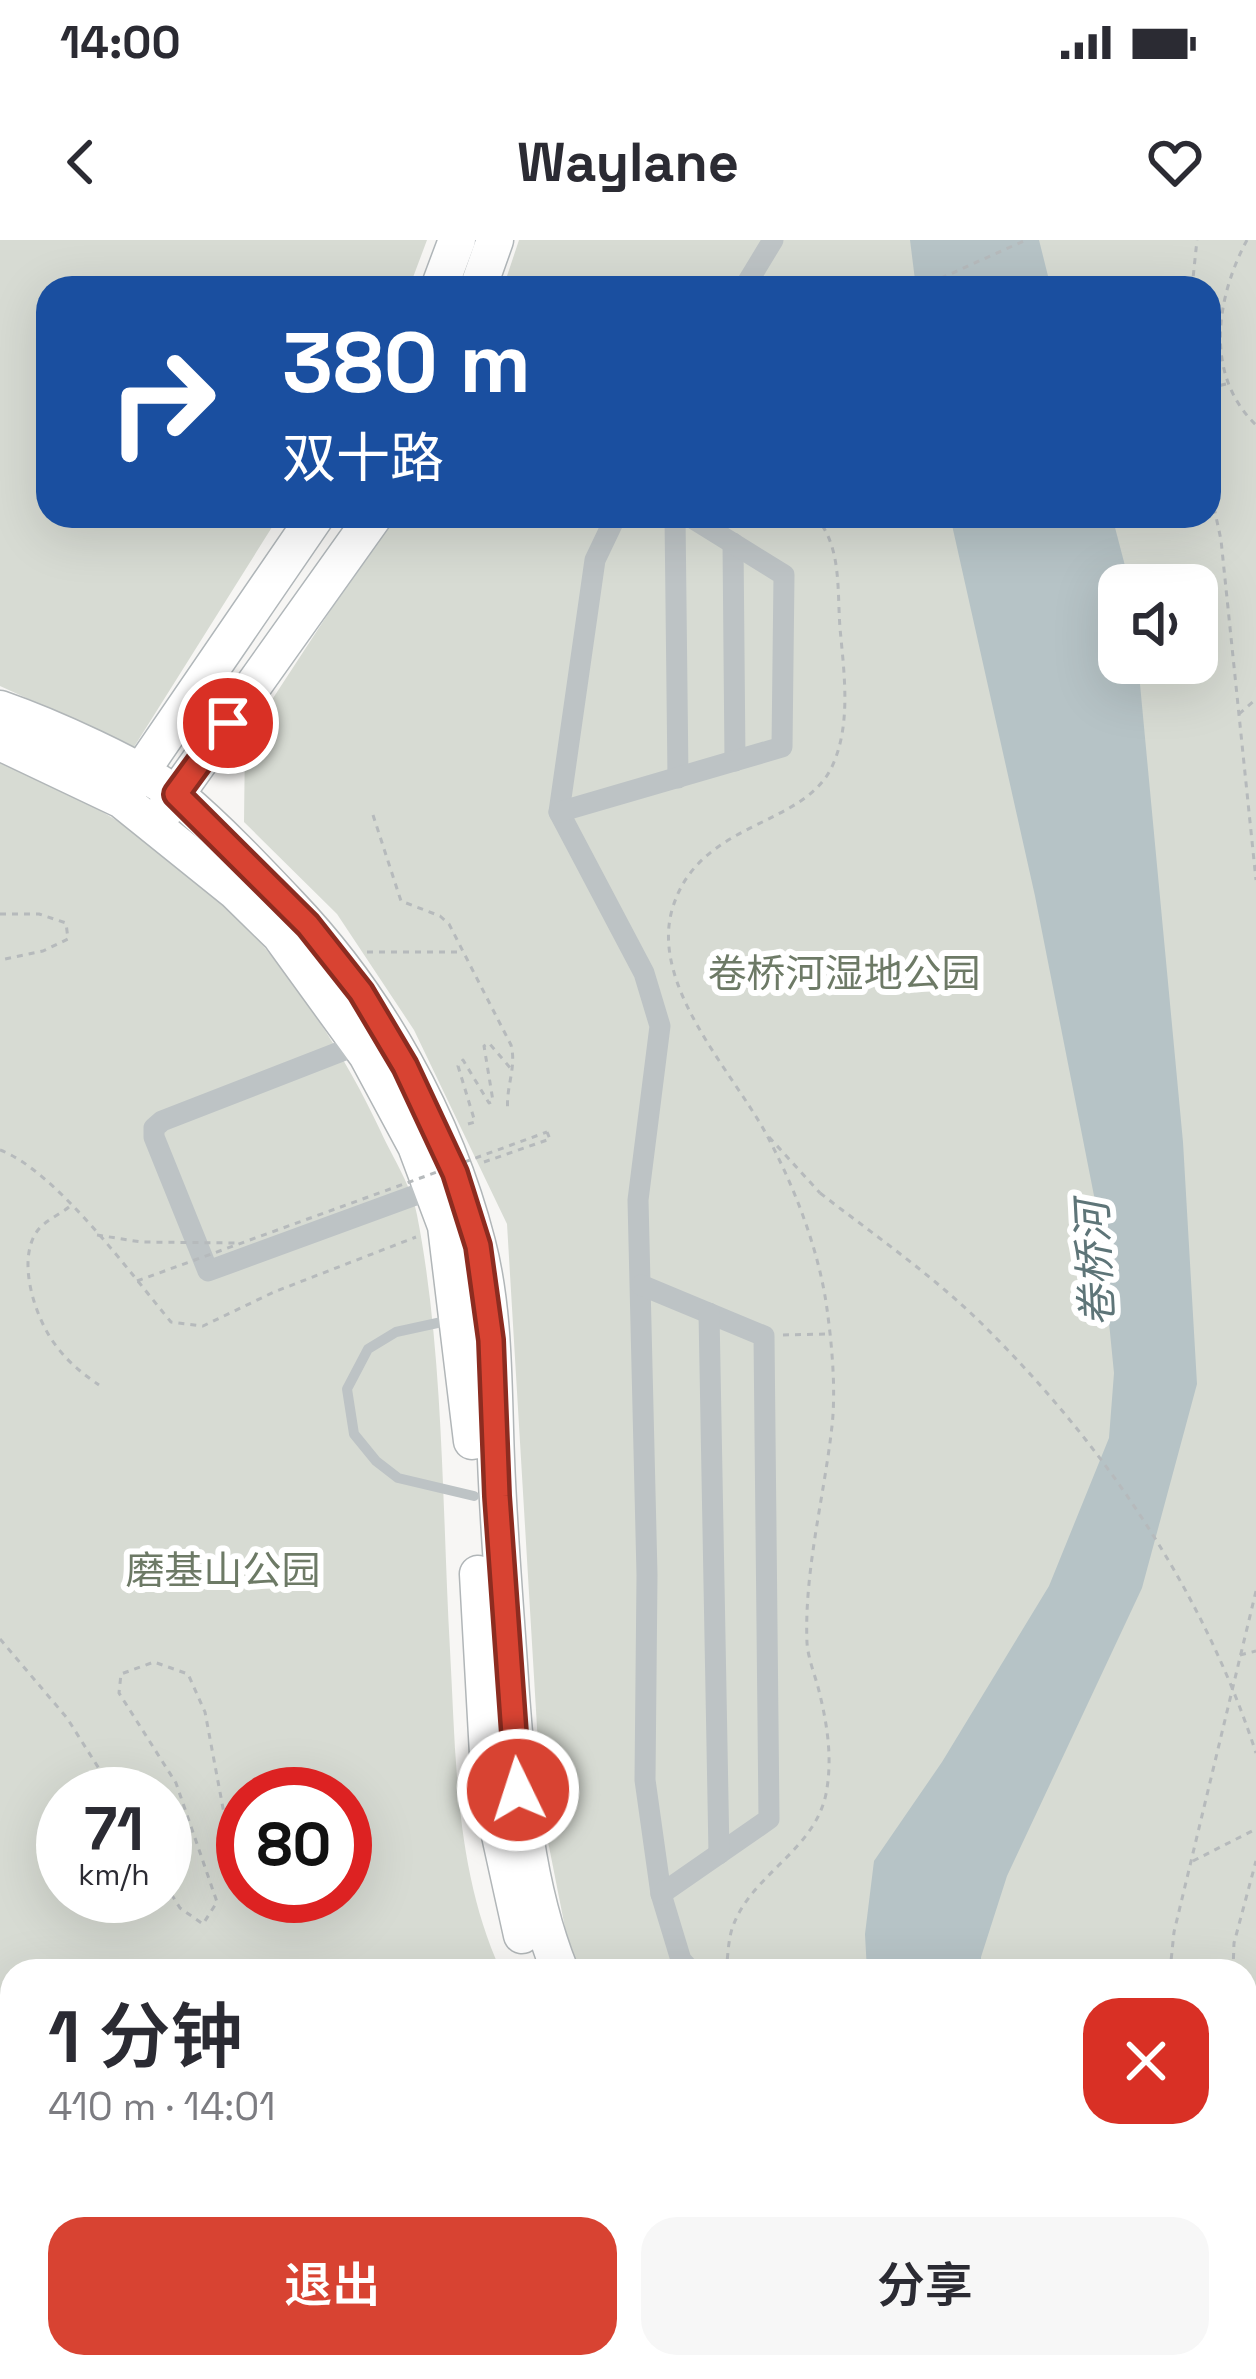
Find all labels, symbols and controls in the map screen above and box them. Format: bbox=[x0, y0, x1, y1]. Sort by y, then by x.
text: 14:00 bbox=[60, 14, 181, 71]
text: Waylane bbox=[517, 128, 739, 197]
icon: back bbox=[48, 129, 114, 195]
icon: heart bbox=[1142, 129, 1208, 195]
text: 380 m bbox=[282, 309, 531, 417]
icon: right bbox=[84, 324, 240, 480]
text: 双十路 bbox=[282, 424, 444, 493]
map controls bbox=[1098, 564, 1218, 684]
button: sound bbox=[1098, 564, 1218, 684]
pin bbox=[177, 672, 279, 774]
icon: arrive bbox=[195, 690, 261, 756]
park label: 卷桥河湿地公园 bbox=[707, 949, 981, 998]
water label: 卷桥河 bbox=[1065, 1193, 1125, 1328]
park label: 磨基山公园 bbox=[125, 1546, 321, 1595]
position arrow bbox=[455, 1727, 581, 1853]
speed limit sign: 80 bbox=[216, 1767, 372, 1923]
text: 71 bbox=[84, 1791, 144, 1868]
text: km/h bbox=[78, 1855, 150, 1894]
text: 1 分钟 bbox=[48, 1991, 243, 2083]
button: close bbox=[1083, 1998, 1209, 2124]
text: 410 m · 14:01 bbox=[48, 2082, 275, 2131]
button: 退出 bbox=[48, 2217, 617, 2355]
button: 分享 bbox=[641, 2217, 1209, 2355]

